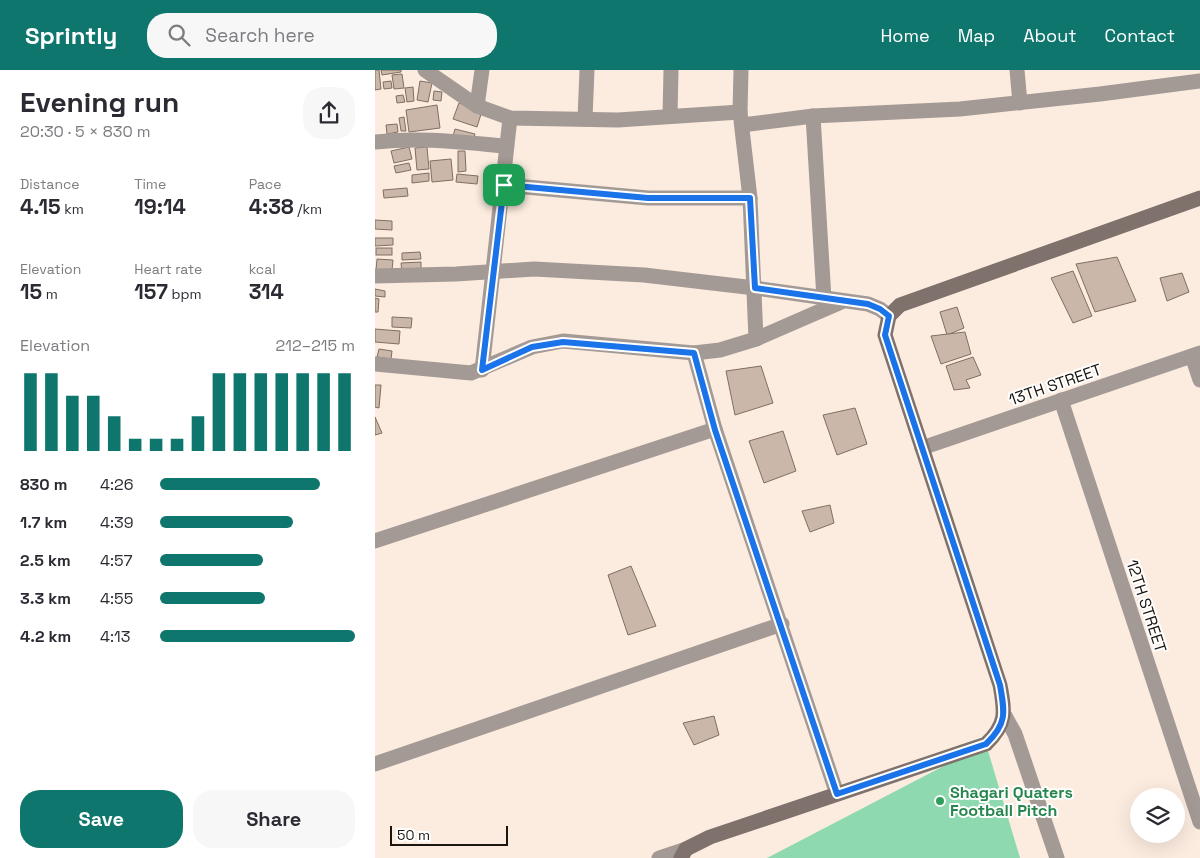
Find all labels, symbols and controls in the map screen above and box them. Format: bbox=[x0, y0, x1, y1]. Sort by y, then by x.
search box bbox=[147, 13, 497, 58]
text: Sprintly bbox=[25, 20, 117, 51]
icon: search bbox=[165, 21, 193, 49]
text: Search here bbox=[205, 23, 315, 48]
text: Home bbox=[881, 24, 930, 47]
text: Map bbox=[958, 24, 995, 47]
text: About bbox=[1023, 24, 1077, 47]
text: Contact bbox=[1105, 24, 1175, 47]
text: Evening run bbox=[20, 84, 179, 120]
button: share bbox=[303, 87, 355, 139]
text: 20:30 · 5 × 830 m bbox=[20, 121, 151, 142]
pin bbox=[483, 164, 525, 206]
icon: arrive bbox=[490, 171, 518, 199]
text: Distance bbox=[20, 175, 80, 193]
text: Time bbox=[134, 175, 166, 193]
text: Pace bbox=[249, 175, 281, 193]
text: 4.15 bbox=[20, 193, 61, 220]
text: 19:14 bbox=[134, 193, 186, 220]
text: 4:38 bbox=[249, 193, 294, 220]
text: km bbox=[61, 200, 84, 218]
text: /km bbox=[294, 200, 322, 218]
text: Elevation bbox=[20, 260, 81, 278]
text: Heart rate bbox=[134, 260, 202, 278]
text: kcal bbox=[249, 260, 276, 278]
text: 15 bbox=[20, 278, 42, 305]
text: 157 bbox=[134, 278, 168, 305]
text: 314 bbox=[249, 278, 284, 305]
text: m bbox=[42, 285, 58, 303]
text: bpm bbox=[168, 285, 201, 303]
text: Elevation bbox=[20, 335, 90, 356]
text: 212–215 m bbox=[276, 335, 355, 356]
street label: 13TH STREET bbox=[1006, 359, 1104, 410]
text: 830 m bbox=[20, 474, 67, 495]
text: 4:26 bbox=[100, 474, 134, 495]
text: 1.7 km bbox=[20, 512, 67, 533]
text: 4:39 bbox=[100, 512, 134, 533]
text: 2.5 km bbox=[20, 550, 71, 571]
text: 4:57 bbox=[100, 550, 132, 571]
street label: 12TH STREET bbox=[1122, 557, 1171, 655]
text: 3.3 km bbox=[20, 588, 71, 609]
text: 4:55 bbox=[100, 588, 133, 609]
text: 4.2 km bbox=[20, 626, 71, 647]
text: 4:13 bbox=[100, 626, 130, 647]
place label: Shagari Quaters Football Pitch bbox=[950, 782, 1073, 821]
map controls bbox=[1130, 788, 1185, 843]
button: layers bbox=[1130, 788, 1185, 843]
button: Save bbox=[20, 790, 183, 848]
button: Share bbox=[193, 790, 355, 848]
marker: Shagari Quaters Football Pitch bbox=[934, 795, 946, 807]
scale bar bbox=[390, 823, 507, 846]
text: 50 m bbox=[397, 826, 430, 844]

